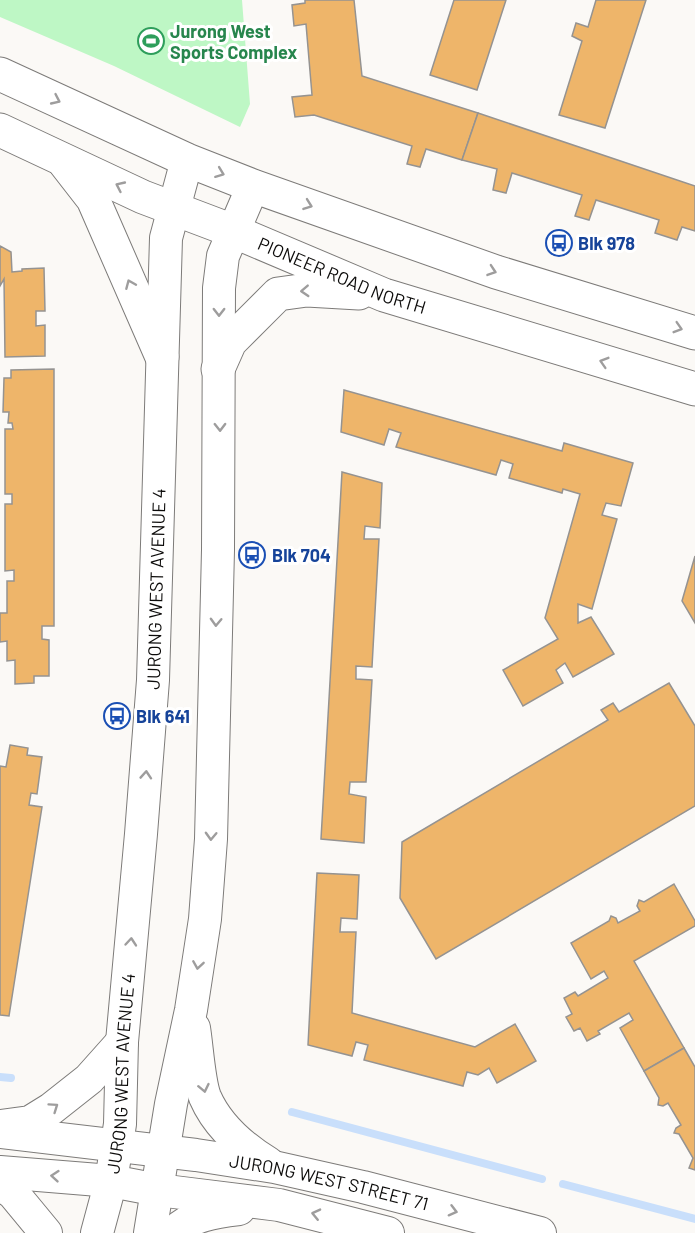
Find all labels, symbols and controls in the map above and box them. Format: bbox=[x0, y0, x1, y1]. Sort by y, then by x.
place label: Jurong West Sports Complex bbox=[170, 20, 297, 63]
sports icon: Jurong West Sports Complex bbox=[136, 26, 166, 56]
one-way arrow bbox=[50, 92, 61, 104]
one-way arrow bbox=[214, 166, 225, 178]
one-way arrow bbox=[115, 182, 126, 194]
one-way arrow bbox=[302, 198, 313, 211]
bus stop icon: Blk 978 bbox=[544, 228, 574, 258]
street label: PIONEER ROAD NORTH bbox=[255, 232, 429, 318]
place label: Blk 978 bbox=[578, 232, 635, 254]
one-way arrow bbox=[486, 263, 497, 276]
one-way arrow bbox=[125, 279, 137, 290]
one-way arrow bbox=[301, 285, 310, 298]
one-way arrow bbox=[213, 308, 225, 317]
one-way arrow bbox=[672, 321, 683, 333]
one-way arrow bbox=[599, 357, 610, 369]
one-way arrow bbox=[213, 423, 226, 432]
street label: JURONG WEST AVENUE 4 bbox=[141, 488, 170, 690]
bus stop icon: Blk 704 bbox=[237, 540, 267, 570]
place label: Blk 704 bbox=[272, 544, 331, 566]
one-way arrow bbox=[210, 618, 222, 627]
bus stop icon: Blk 641 bbox=[102, 701, 132, 731]
place label: Blk 641 bbox=[136, 705, 190, 727]
one-way arrow bbox=[139, 771, 152, 780]
one-way arrow bbox=[204, 831, 217, 840]
one-way arrow bbox=[124, 937, 137, 946]
one-way arrow bbox=[192, 960, 204, 969]
street label: JURONG WEST AVENUE 4 bbox=[101, 972, 139, 1175]
one-way arrow bbox=[197, 1083, 210, 1093]
one-way arrow bbox=[47, 1103, 58, 1114]
street label: JURONG WEST STREET 71 bbox=[228, 1149, 431, 1215]
one-way arrow bbox=[51, 1170, 60, 1183]
one-way arrow bbox=[448, 1203, 458, 1216]
one-way arrow bbox=[311, 1208, 321, 1221]

